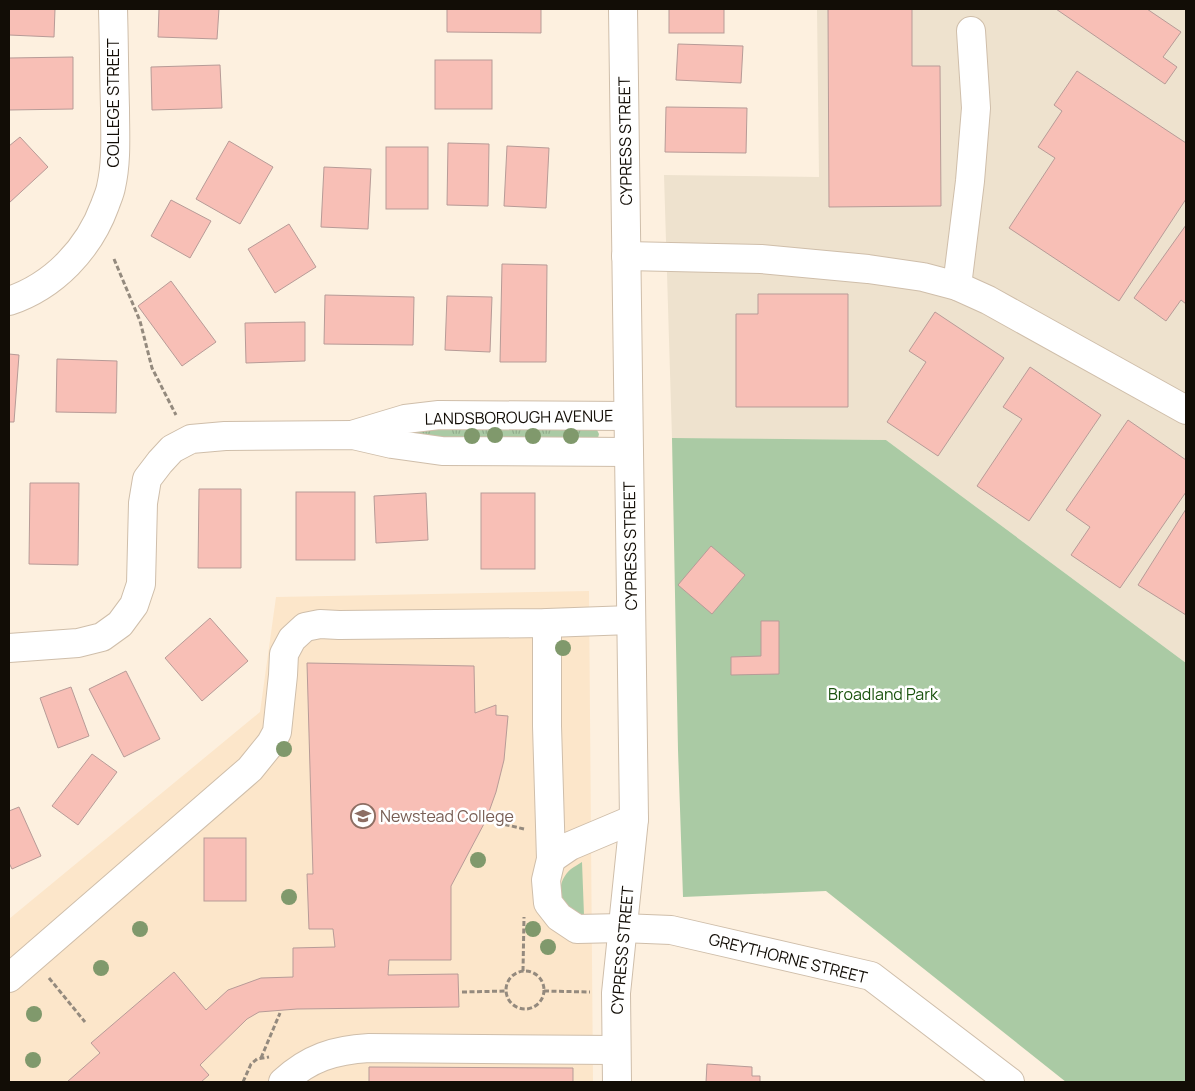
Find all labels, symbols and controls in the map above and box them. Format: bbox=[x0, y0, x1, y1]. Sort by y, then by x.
street label: COLLEGE STREET bbox=[102, 38, 124, 167]
street label: CYPRESS STREET bbox=[613, 76, 637, 206]
street label: LANDSBOROUGH AVENUE bbox=[424, 404, 614, 430]
street label: CYPRESS STREET bbox=[618, 481, 642, 611]
park label: Broadland Park bbox=[828, 683, 939, 705]
school or university icon: Newstead College bbox=[350, 803, 376, 829]
place label: Newstead College bbox=[380, 805, 514, 827]
street label: CYPRESS STREET bbox=[605, 884, 639, 1015]
street label: GREYTHORNE STREET bbox=[706, 928, 870, 988]

